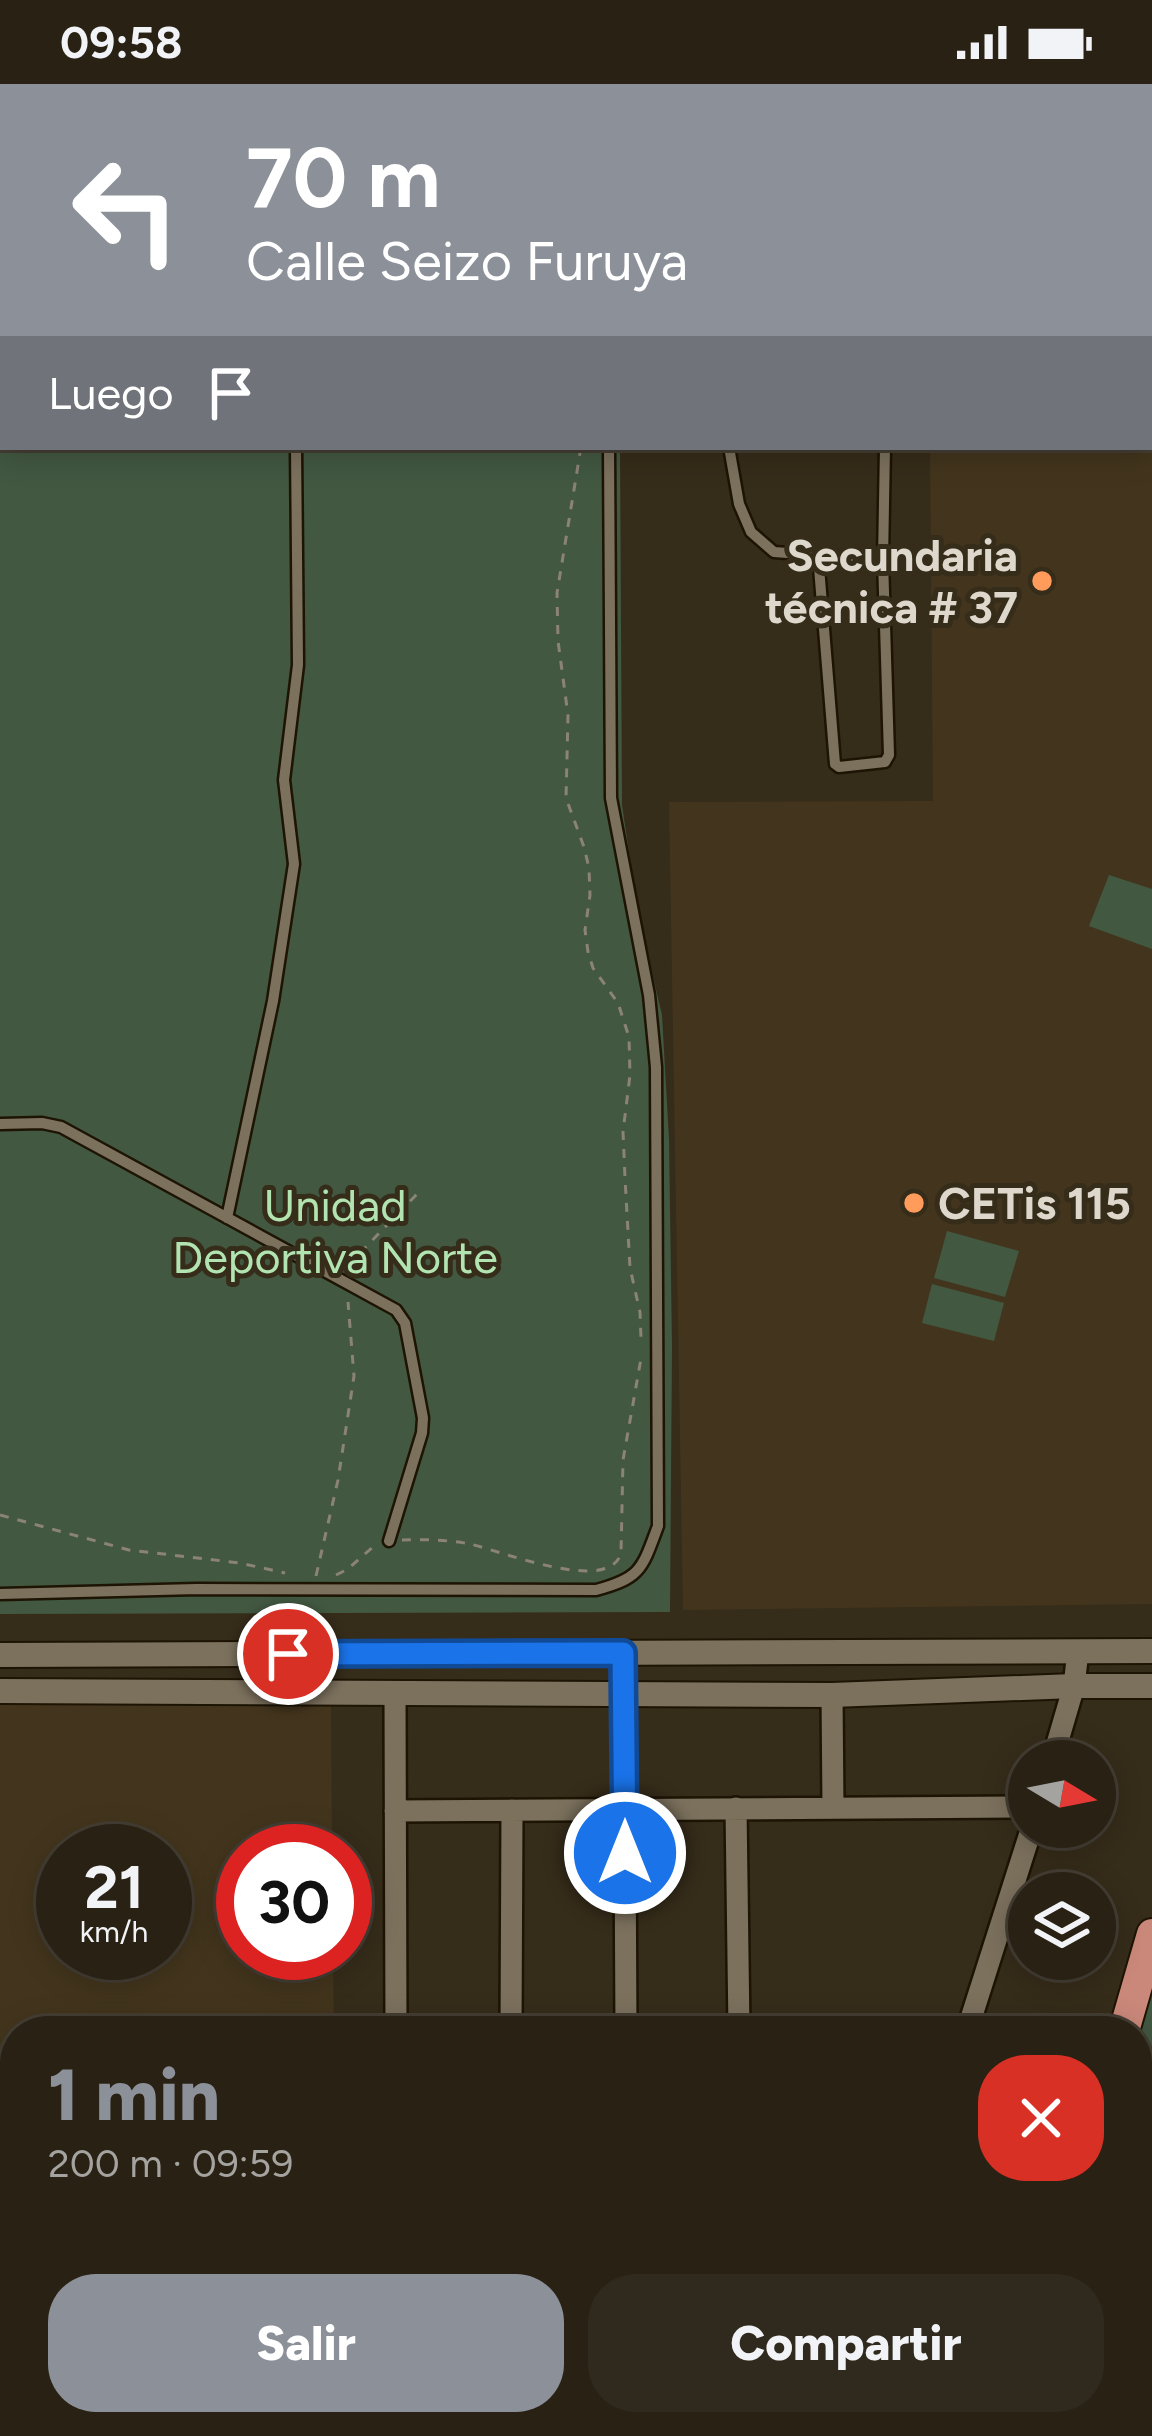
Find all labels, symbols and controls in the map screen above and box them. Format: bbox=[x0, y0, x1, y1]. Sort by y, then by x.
text: 09:58 bbox=[60, 15, 183, 69]
text: 70 m bbox=[246, 127, 440, 228]
icon: left bbox=[48, 132, 204, 288]
text: Calle Seizo Furuya bbox=[246, 229, 688, 294]
icon: arrive bbox=[198, 360, 264, 426]
text: Luego bbox=[48, 366, 174, 420]
place label: Secundaria técnica # 37 bbox=[765, 528, 1018, 634]
marker: Secundaria técnica # 37 bbox=[1029, 568, 1055, 594]
place label: CETis 115 bbox=[938, 1176, 1131, 1230]
park label: Unidad Deportiva Norte bbox=[172, 1178, 498, 1284]
marker: CETis 115 bbox=[901, 1190, 927, 1216]
pin bbox=[237, 1603, 339, 1705]
icon: arrive bbox=[255, 1621, 321, 1687]
north arrow bbox=[1008, 1740, 1116, 1848]
map controls bbox=[1008, 1740, 1116, 1980]
position arrow bbox=[562, 1790, 688, 1916]
speed limit sign: 30 bbox=[216, 1824, 372, 1980]
text: 21 bbox=[84, 1851, 144, 1923]
button: layers bbox=[1008, 1872, 1116, 1980]
text: km/h bbox=[80, 1913, 148, 1950]
text: 1 min bbox=[48, 2052, 220, 2138]
button: close bbox=[978, 2055, 1104, 2181]
text: 200 m · 09:59 bbox=[48, 2140, 293, 2187]
button: Salir bbox=[48, 2274, 564, 2412]
button: Compartir bbox=[588, 2274, 1104, 2412]

